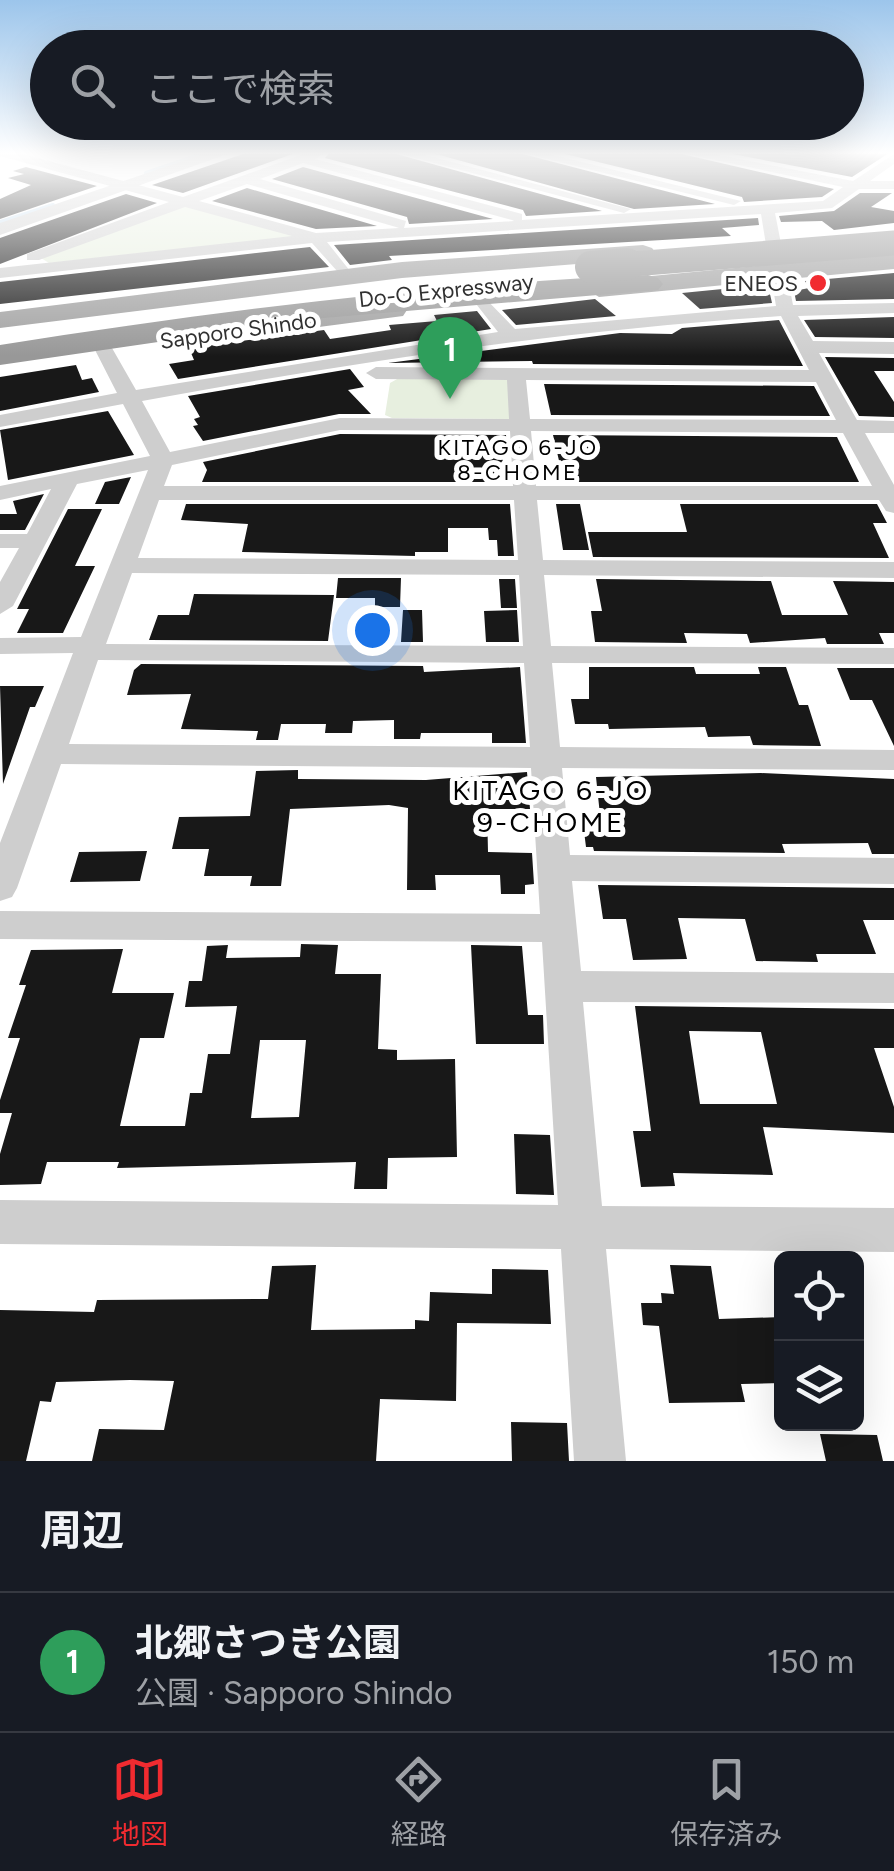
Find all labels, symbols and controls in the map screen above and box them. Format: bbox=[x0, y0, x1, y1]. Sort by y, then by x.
search box bbox=[30, 30, 864, 140]
icon: search bbox=[65, 58, 120, 113]
text: ここで検索 bbox=[145, 66, 335, 112]
street label: Do-O Expressway bbox=[357, 268, 535, 313]
place label: ENEOS bbox=[724, 270, 798, 297]
marker: ENEOS bbox=[807, 272, 829, 294]
street label: Sapporo Shindo bbox=[158, 306, 318, 355]
pin: 1 bbox=[418, 316, 482, 399]
district label: KITAGO 6-JO 8-CHOME bbox=[437, 434, 599, 486]
your location bbox=[347, 605, 398, 656]
district label: KITAGO 6-JO 9-CHOME bbox=[452, 773, 650, 839]
map controls bbox=[774, 1251, 864, 1431]
button: locate bbox=[774, 1251, 864, 1341]
button: layers bbox=[774, 1341, 864, 1431]
text: 周辺 bbox=[40, 1505, 124, 1556]
text: 北郷さつき公園 bbox=[135, 1620, 401, 1666]
text: 1 bbox=[66, 1643, 79, 1681]
text: 150 m bbox=[767, 1643, 854, 1681]
text: 公園 · Sapporo Shindo bbox=[135, 1674, 453, 1712]
tab: 地図 bbox=[112, 1752, 168, 1852]
tab: 経路 bbox=[391, 1752, 447, 1852]
tab: 保存済み bbox=[670, 1752, 782, 1852]

